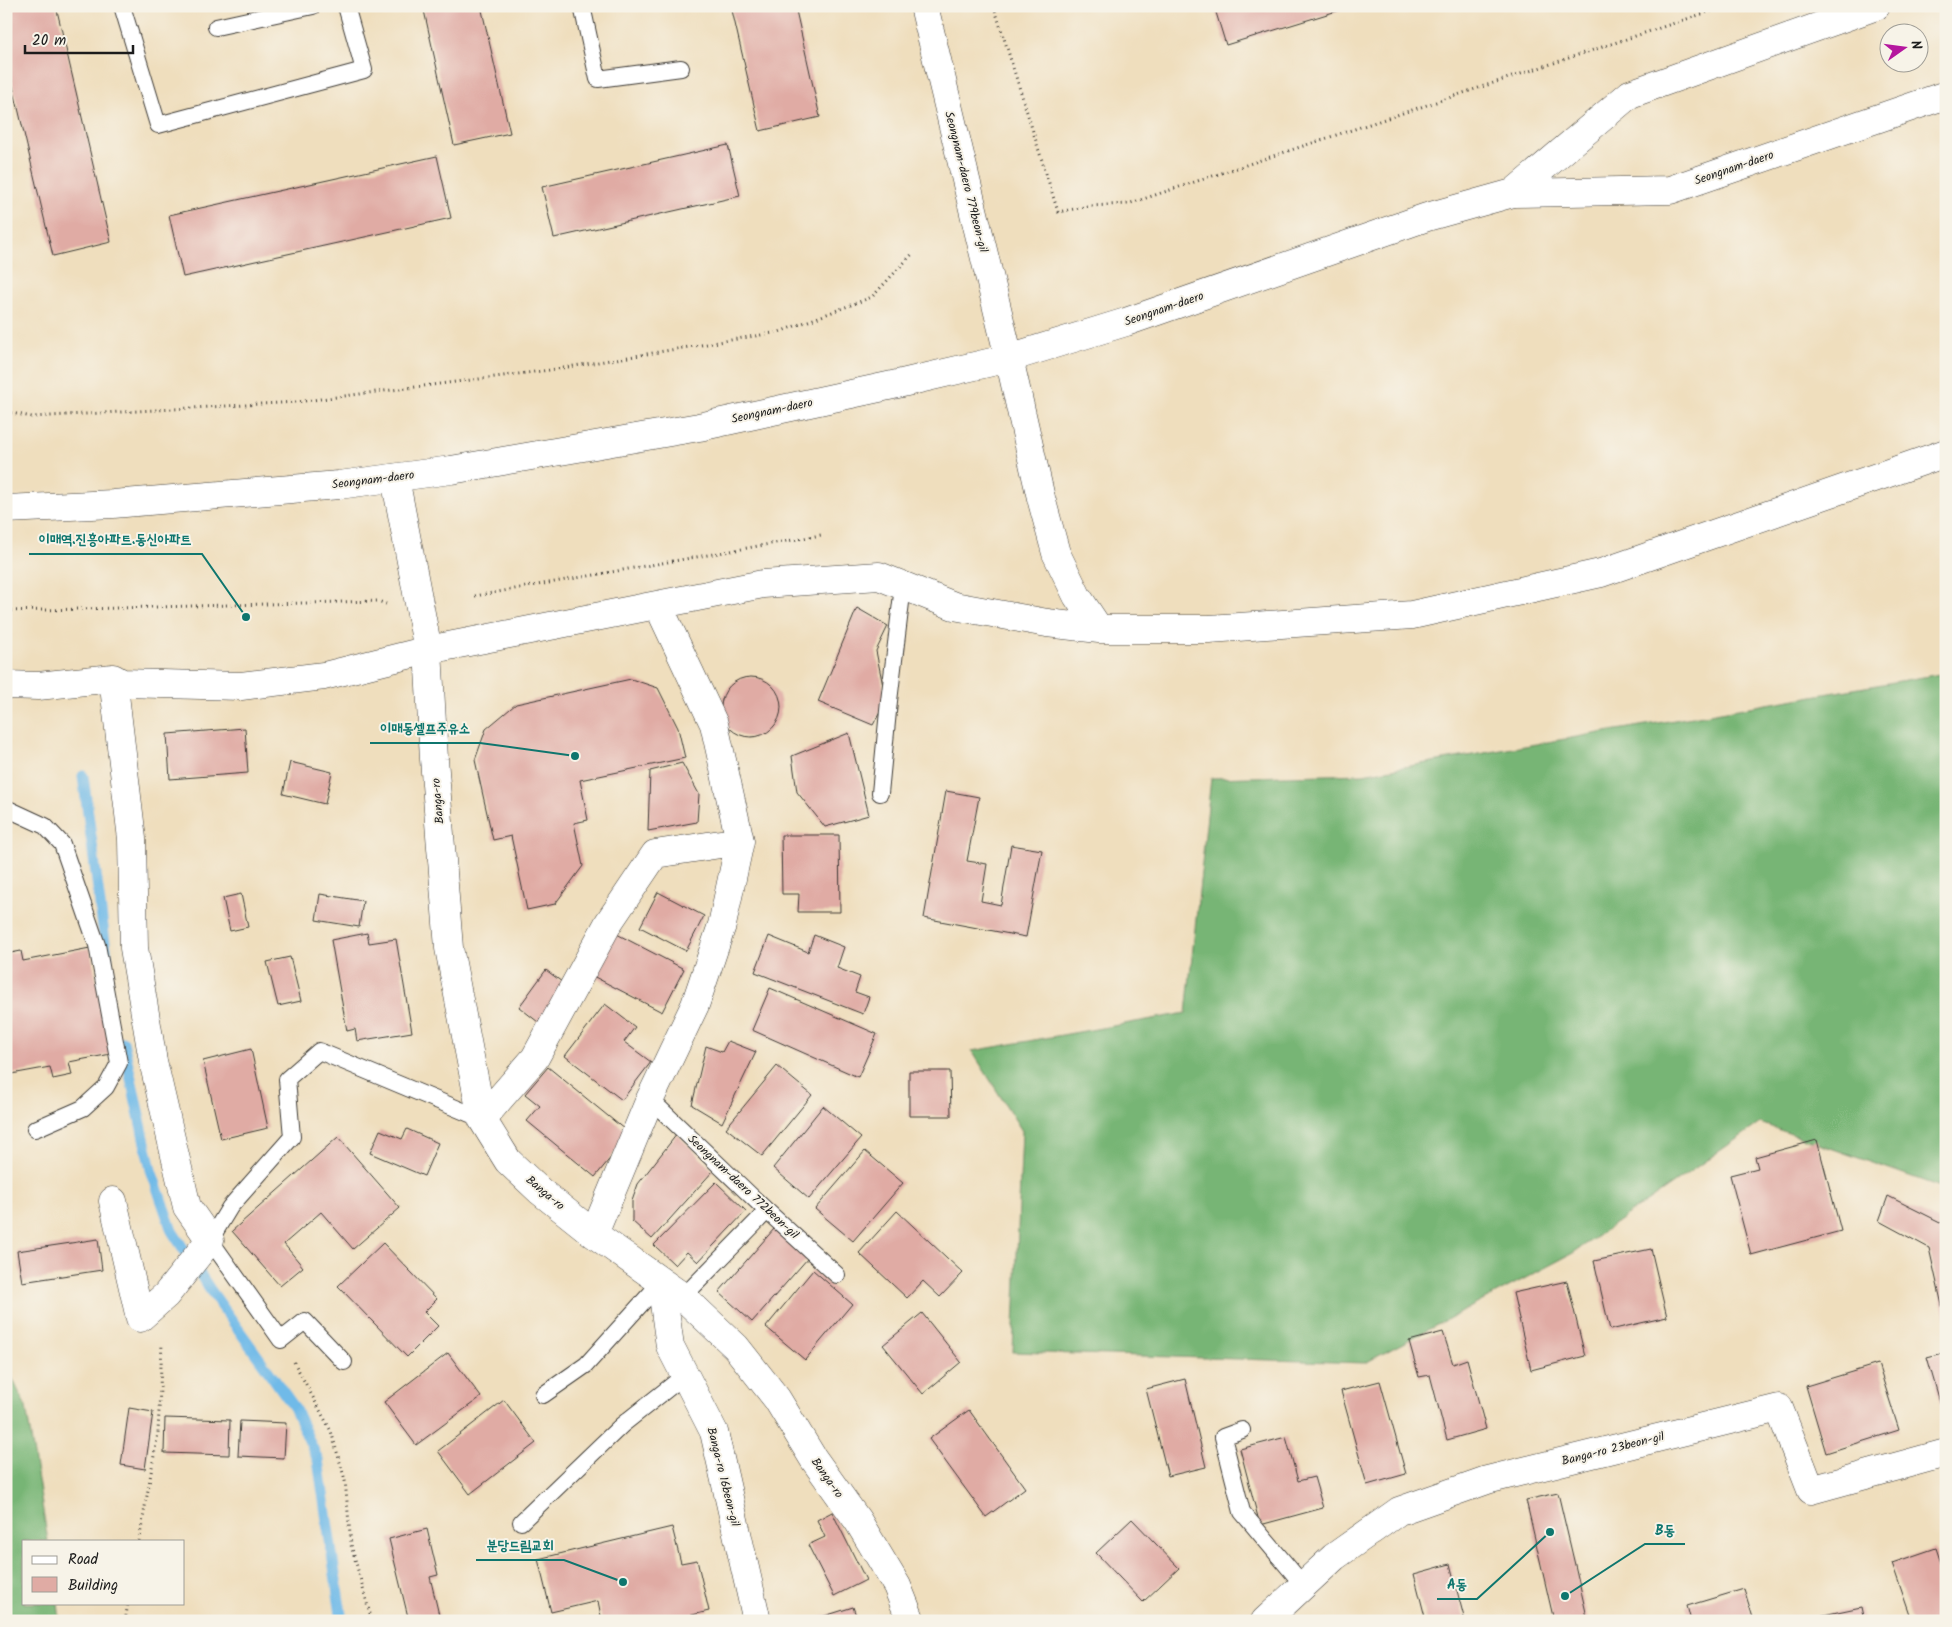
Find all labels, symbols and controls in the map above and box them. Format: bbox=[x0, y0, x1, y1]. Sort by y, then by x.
scale bar bbox=[25, 22, 132, 54]
north arrow bbox=[1880, 22, 1930, 72]
text: 20 m bbox=[32, 29, 66, 53]
text: N bbox=[1904, 38, 1927, 52]
street label: Seongnam-daero 779beon-gil bbox=[939, 109, 993, 255]
street label: Seongnam-daero bbox=[1692, 146, 1776, 190]
street label: Seongnam-daero bbox=[1122, 287, 1206, 331]
street label: Seongnam-daero bbox=[730, 393, 814, 429]
street label: Seongnam-daero bbox=[331, 466, 415, 494]
callout: 이매역.진흥아파트.동신아파트 bbox=[29, 525, 202, 554]
text: 이매역.진흥아파트.동신아파트 bbox=[38, 529, 192, 551]
callout: 이매동셀프주유소 bbox=[370, 714, 480, 743]
text: 이매동셀프주유소 bbox=[380, 718, 470, 740]
street label: Banga-ro bbox=[427, 777, 449, 825]
street label: Seongnam-daero 772beon-gil bbox=[683, 1130, 803, 1244]
street label: Banga-ro bbox=[521, 1171, 569, 1215]
street label: Banga-ro 16beon-gil bbox=[701, 1425, 745, 1529]
street label: Banga-ro 23beon-gil bbox=[1560, 1427, 1666, 1471]
street label: Banga-ro bbox=[806, 1454, 848, 1502]
callout: B동 bbox=[1645, 1515, 1685, 1544]
text: B동 bbox=[1655, 1520, 1675, 1542]
callout: 분당드림교회 bbox=[476, 1531, 564, 1560]
text: 분당드림교회 bbox=[486, 1535, 554, 1557]
legend bbox=[22, 1540, 185, 1604]
text: Road bbox=[68, 1548, 99, 1572]
callout: A동 bbox=[1437, 1570, 1477, 1599]
text: Building bbox=[68, 1574, 118, 1598]
text: A동 bbox=[1447, 1574, 1467, 1596]

